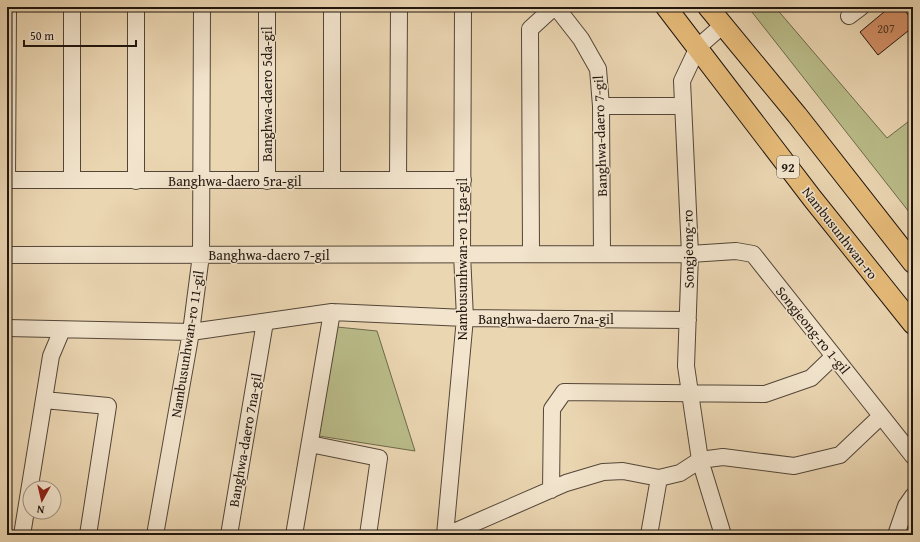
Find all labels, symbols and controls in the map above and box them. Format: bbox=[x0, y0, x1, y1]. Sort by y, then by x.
house number: 207 bbox=[877, 20, 895, 37]
scale bar bbox=[24, 22, 136, 48]
street label: Banghwa-daero 5da-gil bbox=[257, 26, 277, 162]
text: 50 m bbox=[30, 27, 54, 44]
street label: Banghwa-daero 7-gil bbox=[588, 75, 612, 197]
road number: 92 bbox=[777, 156, 799, 178]
street label: Banghwa-daero 5ra-gil bbox=[168, 171, 302, 191]
street label: Nambusunhwan-ro 11ga-gil bbox=[452, 178, 472, 340]
street label: Nambusunhwan-ro bbox=[797, 182, 883, 284]
street label: Songjeong-ro bbox=[677, 210, 699, 288]
street label: Banghwa-daero 7-gil bbox=[208, 245, 330, 265]
street label: Nambusunhwan-ro 11-gil bbox=[165, 269, 209, 419]
street label: Songjeong-ro 1-gil bbox=[771, 282, 855, 378]
street label: Banghwa-daero 7na-gil bbox=[478, 309, 614, 329]
street label: Banghwa-daero 7na-gil bbox=[223, 371, 267, 509]
north arrow bbox=[22, 480, 62, 520]
text: N bbox=[35, 501, 45, 518]

